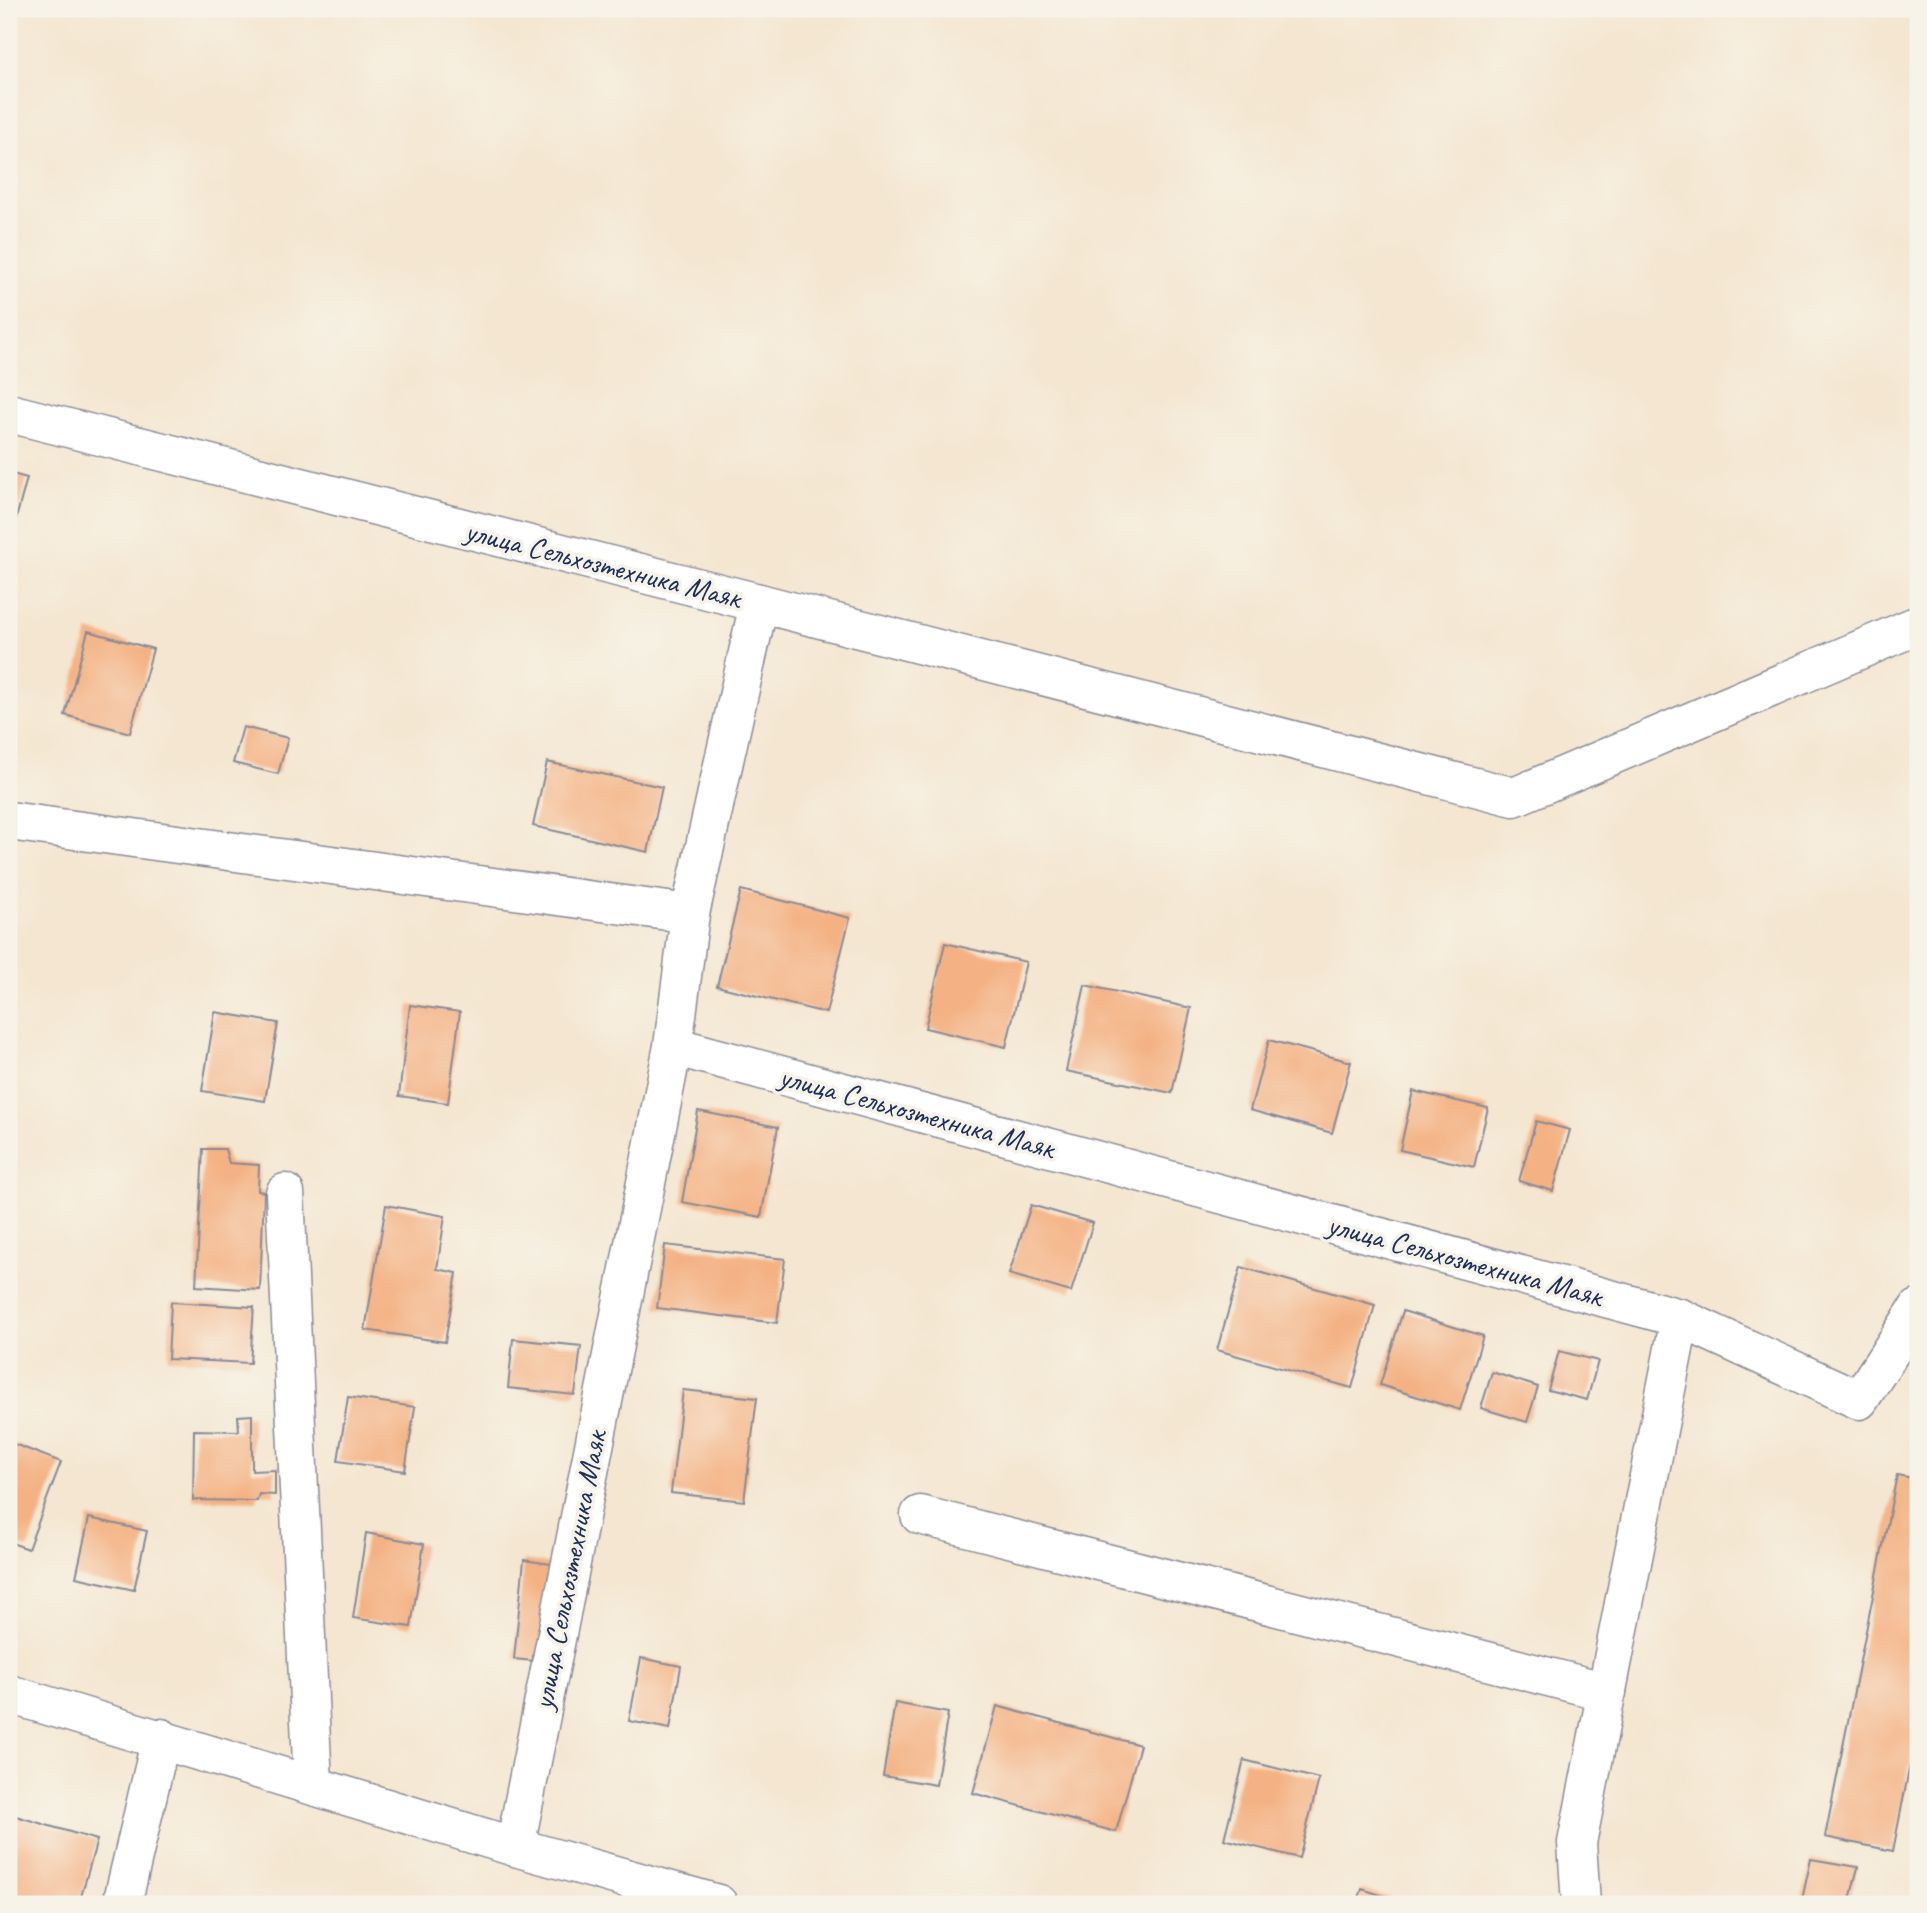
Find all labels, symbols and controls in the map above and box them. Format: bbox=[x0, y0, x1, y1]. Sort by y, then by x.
street label: улица Сельхозтехника Маяк bbox=[459, 511, 747, 617]
street label: улица Сельхозтехника Маяк bbox=[774, 1057, 1060, 1167]
street label: улица Сельхозтехника Маяк bbox=[1322, 1205, 1608, 1315]
street label: улица Сельхозтехника Маяк bbox=[523, 1426, 615, 1714]

